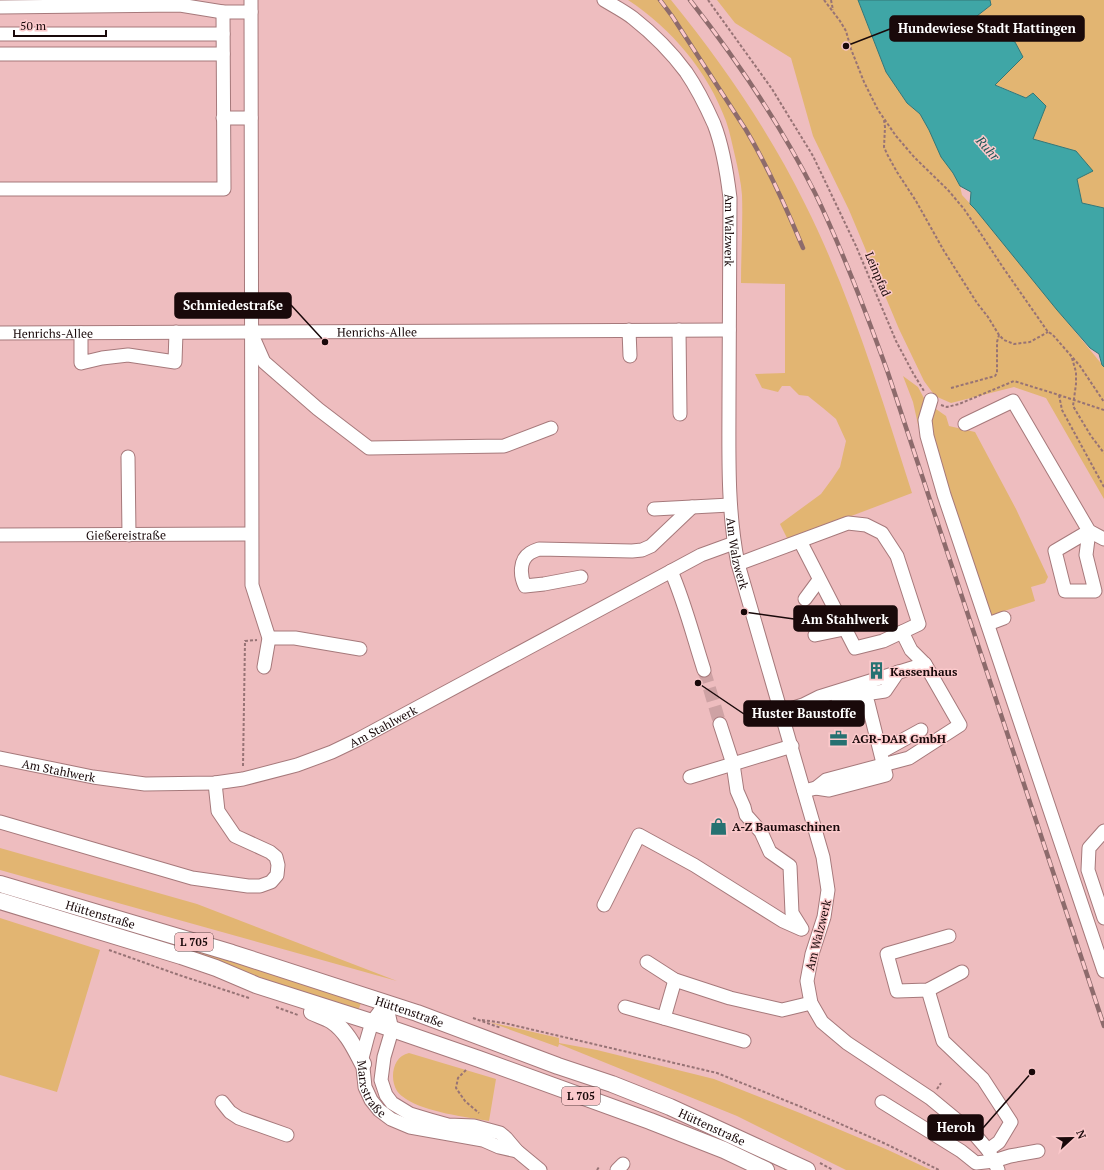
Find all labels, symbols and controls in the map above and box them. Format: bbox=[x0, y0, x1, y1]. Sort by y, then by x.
scale bar bbox=[14, 12, 106, 38]
callout: Hundewiese Stadt Hattingen bbox=[890, 16, 1084, 41]
text: 50 m bbox=[20, 18, 47, 33]
text: Hundewiese Stadt Hattingen bbox=[898, 19, 1077, 37]
water label: Ruhr bbox=[972, 131, 1004, 165]
street label: Am Walzwerk bbox=[722, 193, 738, 267]
street label: Leinpfad bbox=[862, 249, 894, 299]
callout: Schmiedestraße bbox=[175, 293, 291, 318]
text: Schmiedestraße bbox=[183, 296, 283, 314]
street label: Henrichs-Allee bbox=[337, 324, 417, 339]
street label: Henrichs-Allee bbox=[13, 325, 93, 340]
street label: Am Walzwerk bbox=[724, 517, 753, 592]
street label: Gießereistraße bbox=[86, 527, 166, 542]
callout: Am Stahlwerk bbox=[794, 606, 897, 631]
text: Am Stahlwerk bbox=[801, 610, 889, 628]
building icon: Kassenhaus bbox=[867, 661, 887, 681]
place label: Kassenhaus bbox=[890, 664, 958, 679]
street label: Am Stahlwerk bbox=[347, 701, 420, 750]
callout: Huster Baustoffe bbox=[744, 701, 864, 726]
text: Huster Baustoffe bbox=[752, 704, 856, 722]
office icon: AGR-DAR GmbH bbox=[829, 728, 849, 748]
place label: AGR-DAR GmbH bbox=[852, 731, 946, 746]
street label: Am Stahlwerk bbox=[21, 755, 98, 785]
shop icon: A-Z Baumaschinen bbox=[709, 816, 729, 836]
place label: A-Z Baumaschinen bbox=[732, 819, 840, 834]
street label: Hüttenstraße bbox=[64, 897, 137, 931]
street label: Am Walzwerk bbox=[802, 897, 834, 972]
road number: L 705 bbox=[175, 933, 213, 951]
street label: Hüttenstraße bbox=[373, 992, 446, 1030]
street label: Marxstraße bbox=[355, 1060, 389, 1120]
road number: L 705 bbox=[562, 1087, 600, 1105]
street label: Hüttenstraße bbox=[677, 1105, 748, 1148]
callout: Heroh bbox=[928, 1115, 983, 1140]
text: Heroh bbox=[937, 1118, 976, 1136]
north arrow bbox=[1052, 1118, 1092, 1158]
text: N bbox=[1073, 1128, 1090, 1141]

